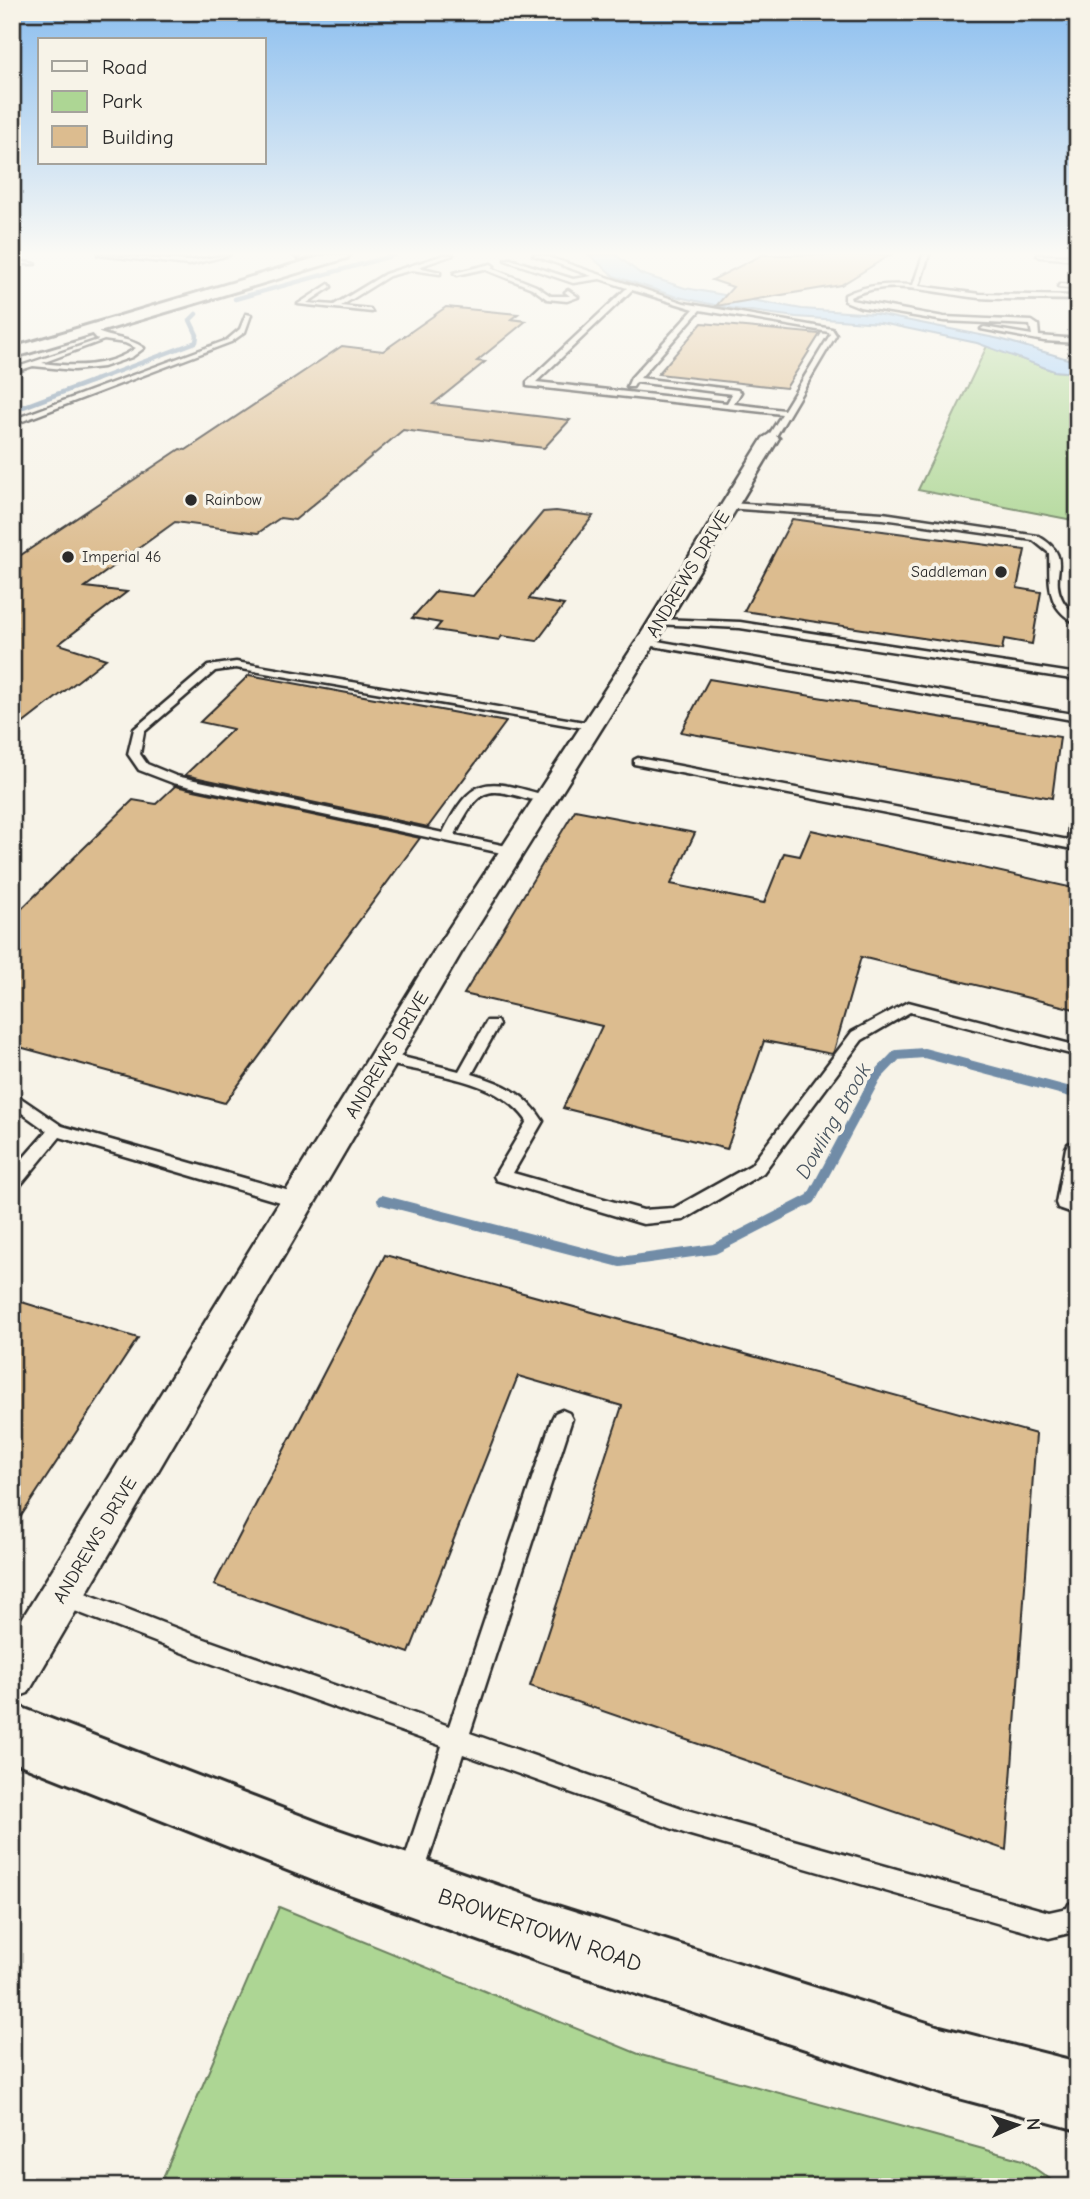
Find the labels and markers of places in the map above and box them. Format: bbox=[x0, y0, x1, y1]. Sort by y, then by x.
place label: Rainbow bbox=[205, 491, 262, 509]
marker: Rainbow bbox=[183, 492, 199, 508]
place label: Imperial 46 bbox=[82, 548, 162, 566]
marker: Imperial 46 bbox=[60, 549, 76, 565]
place label: Saddleman bbox=[911, 563, 987, 581]
marker: Saddleman bbox=[993, 564, 1009, 580]

